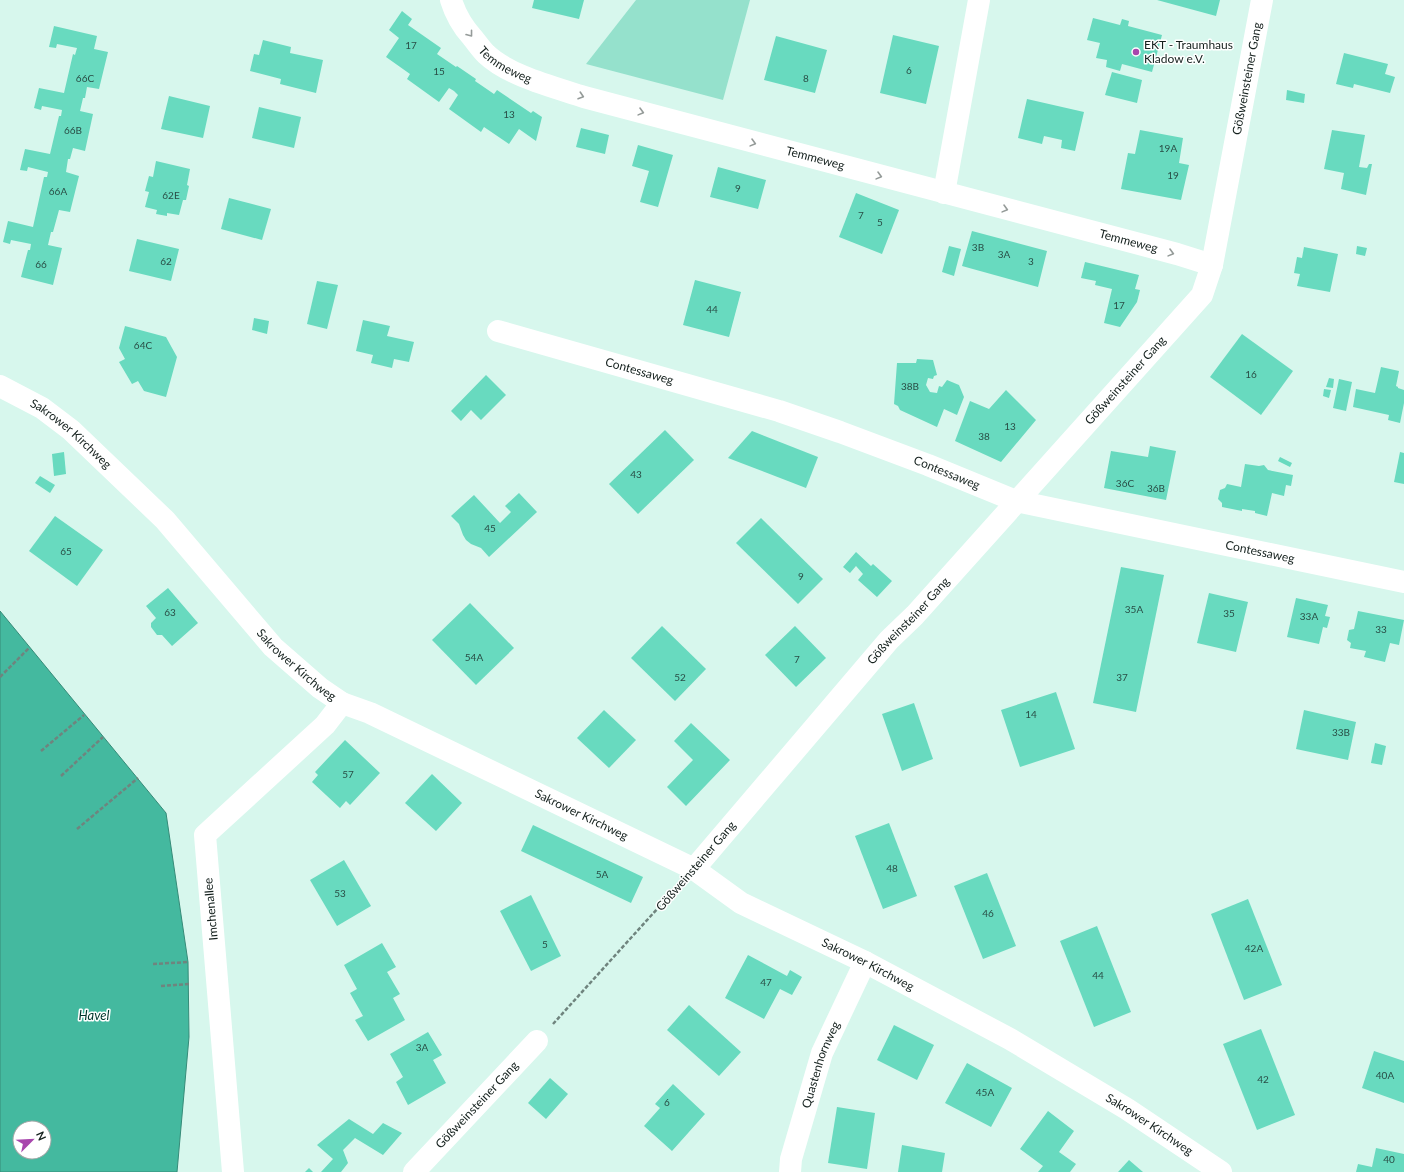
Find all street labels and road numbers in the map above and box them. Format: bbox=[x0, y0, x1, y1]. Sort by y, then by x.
street label: Gößweinsteiner Gang bbox=[1229, 21, 1265, 136]
street label: Temmeweg bbox=[475, 43, 534, 86]
street label: Temmeweg bbox=[785, 143, 846, 173]
street label: Temmeweg bbox=[1098, 226, 1160, 256]
street label: Gößweinsteiner Gang bbox=[1081, 333, 1169, 428]
street label: Contessaweg bbox=[604, 354, 675, 388]
street label: Sakrower Kirchweg bbox=[28, 395, 115, 472]
street label: Contessaweg bbox=[912, 452, 982, 492]
street label: Contessaweg bbox=[1224, 537, 1296, 566]
street label: Gößweinsteiner Gang bbox=[864, 574, 952, 667]
street label: Sakrower Kirchweg bbox=[254, 625, 339, 704]
street label: Sakrower Kirchweg bbox=[533, 786, 631, 843]
street label: Gößweinsteiner Gang bbox=[653, 818, 739, 914]
street label: Imchenallee bbox=[200, 877, 221, 941]
street label: Sakrower Kirchweg bbox=[819, 935, 917, 994]
street label: Quastenhornweg bbox=[798, 1019, 843, 1110]
street label: Gößweinsteiner Gang bbox=[432, 1058, 521, 1151]
street label: Sakrower Kirchweg bbox=[1103, 1090, 1196, 1158]

